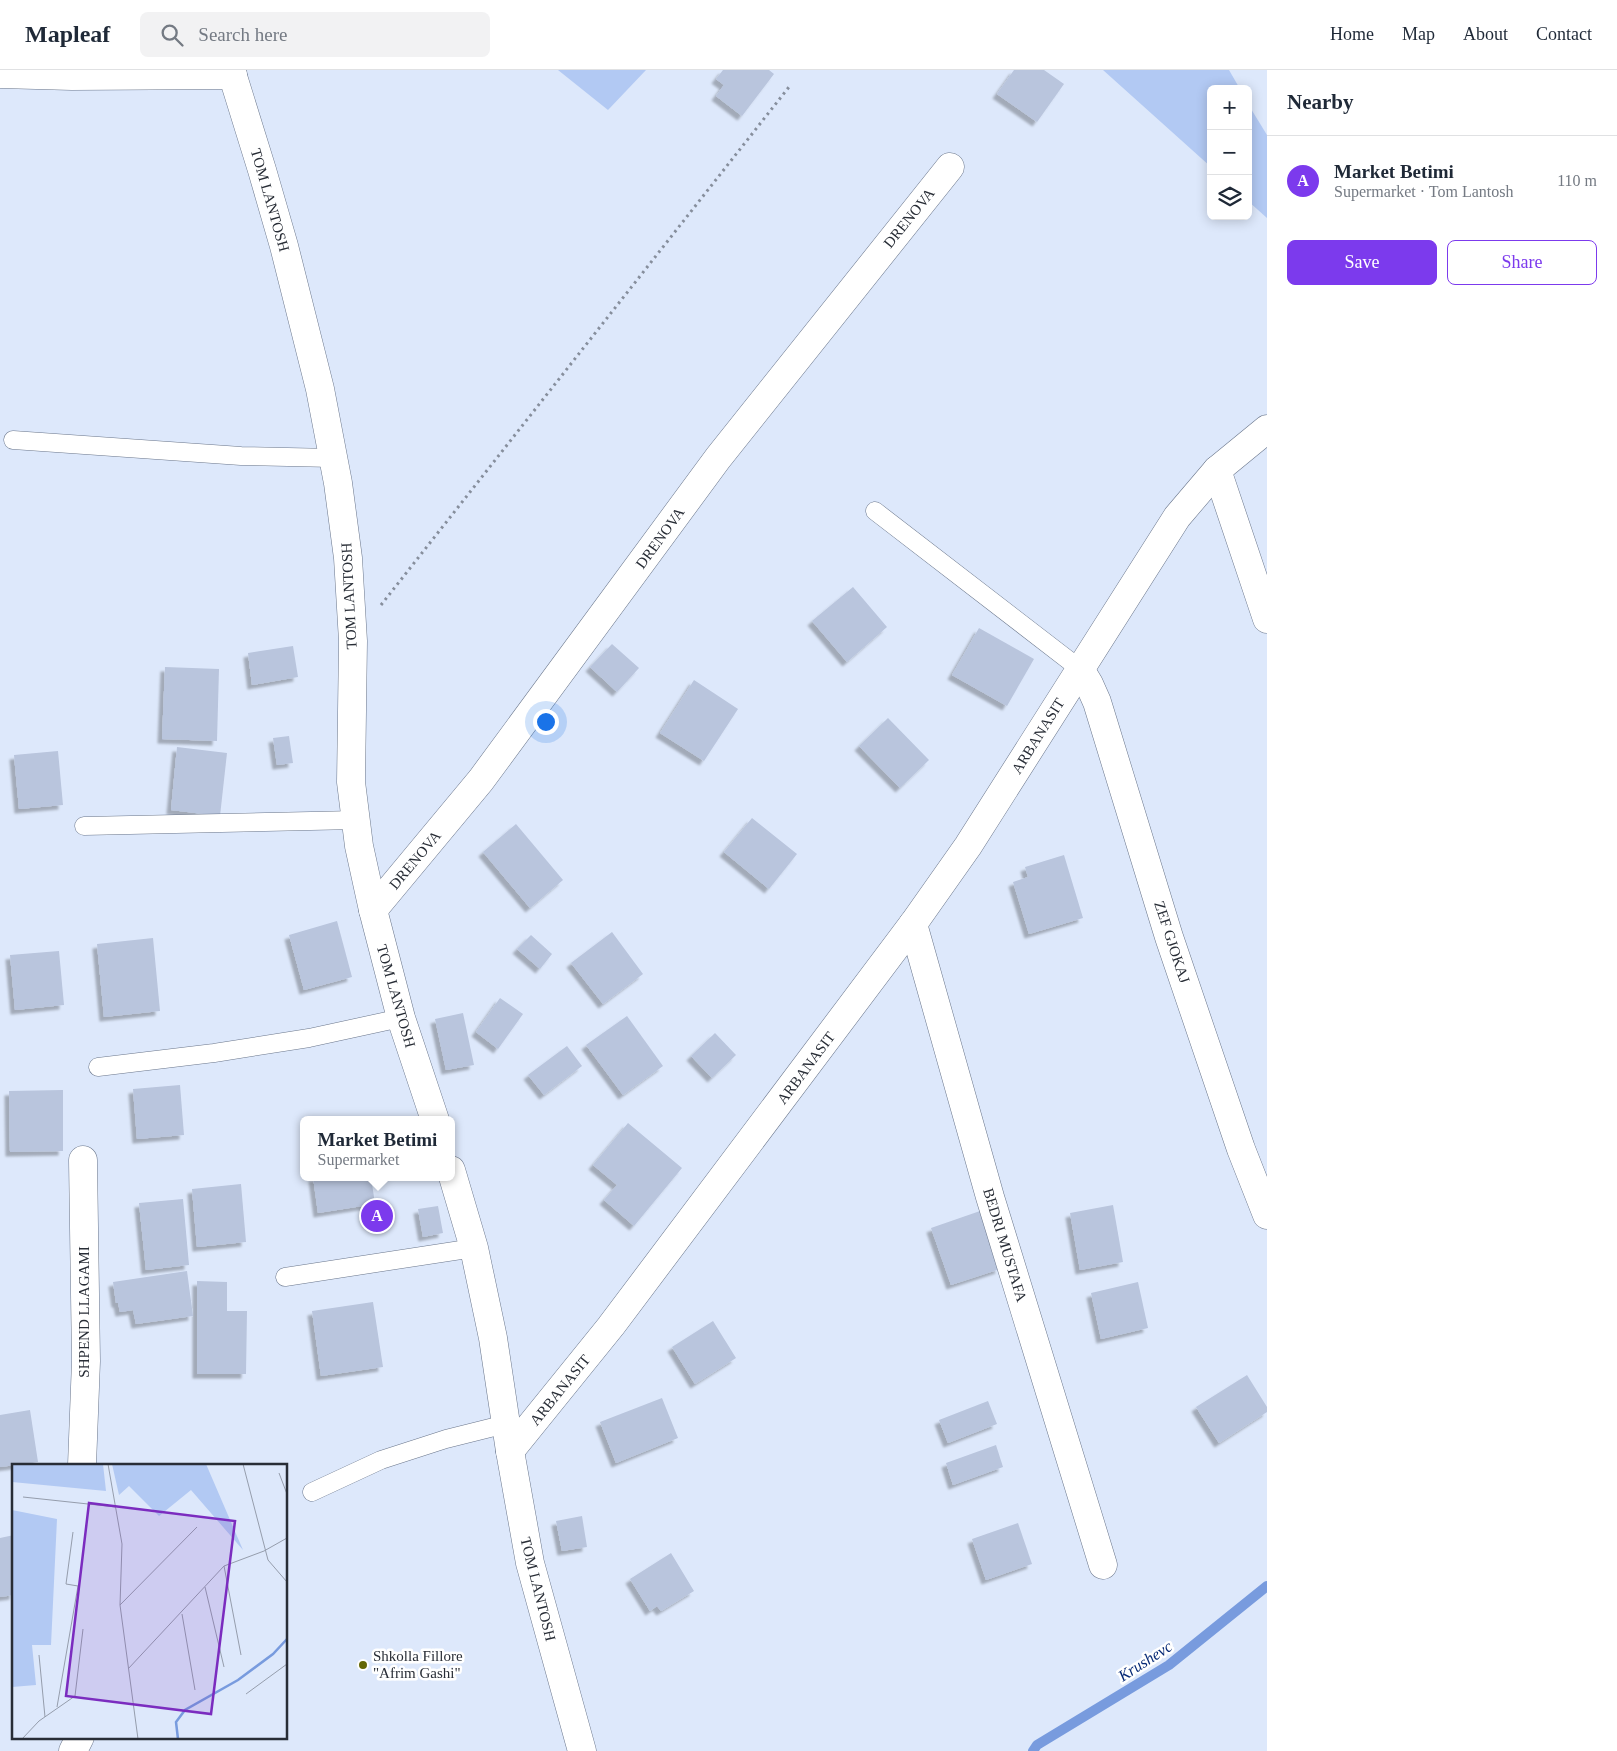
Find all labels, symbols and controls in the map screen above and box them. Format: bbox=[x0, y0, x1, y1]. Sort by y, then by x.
search box bbox=[140, 12, 490, 57]
text: Mapleaf bbox=[25, 21, 110, 47]
icon: search bbox=[158, 21, 186, 49]
text: Search here bbox=[198, 24, 287, 45]
text: Home bbox=[1330, 24, 1374, 44]
text: Map bbox=[1402, 24, 1435, 44]
text: About bbox=[1463, 24, 1508, 44]
text: Contact bbox=[1536, 24, 1592, 44]
map controls bbox=[1207, 85, 1252, 220]
button: + bbox=[1207, 85, 1252, 130]
text: Nearby bbox=[1287, 90, 1354, 114]
button: − bbox=[1207, 130, 1252, 175]
street label: TOM LANTOSH bbox=[248, 147, 292, 254]
text: Market Betimi bbox=[1334, 161, 1454, 182]
text: A bbox=[1297, 172, 1309, 189]
text: 110 m bbox=[1557, 172, 1597, 189]
button: layers bbox=[1207, 175, 1252, 220]
text: Supermarket · Tom Lantosh bbox=[1334, 183, 1513, 200]
street label: DRENOVA bbox=[880, 185, 938, 251]
button: Save bbox=[1287, 240, 1437, 285]
button: Share bbox=[1447, 240, 1597, 285]
street label: DRENOVA bbox=[633, 504, 688, 572]
street label: TOM LANTOSH bbox=[338, 542, 360, 650]
street label: ARBANASIT bbox=[1008, 695, 1068, 777]
your location bbox=[533, 709, 559, 735]
street label: DRENOVA bbox=[386, 827, 444, 892]
street label: ZEF GJOKAJ bbox=[1151, 899, 1193, 985]
street label: TOM LANTOSH bbox=[374, 943, 418, 1050]
street label: ARBANASIT bbox=[774, 1029, 838, 1107]
popup bbox=[300, 1116, 455, 1181]
text: Market Betimi bbox=[318, 1129, 437, 1150]
text: Supermarket bbox=[318, 1151, 399, 1168]
street label: BEDRI MUSTAFA bbox=[980, 1186, 1030, 1304]
pin: A bbox=[361, 1197, 393, 1235]
street label: SHPEND LLAGAMI bbox=[76, 1246, 92, 1378]
street label: ARBANASIT bbox=[527, 1352, 593, 1428]
inset map bbox=[12, 1464, 288, 1738]
street label: TOM LANTOSH bbox=[517, 1535, 559, 1643]
water label: Krushevc bbox=[1114, 1637, 1175, 1685]
place label: Shkolla Fillore "Afrim Gashi" bbox=[373, 1648, 463, 1681]
marker: Shkolla Fillore "Afrim Gashi" bbox=[357, 1659, 369, 1671]

